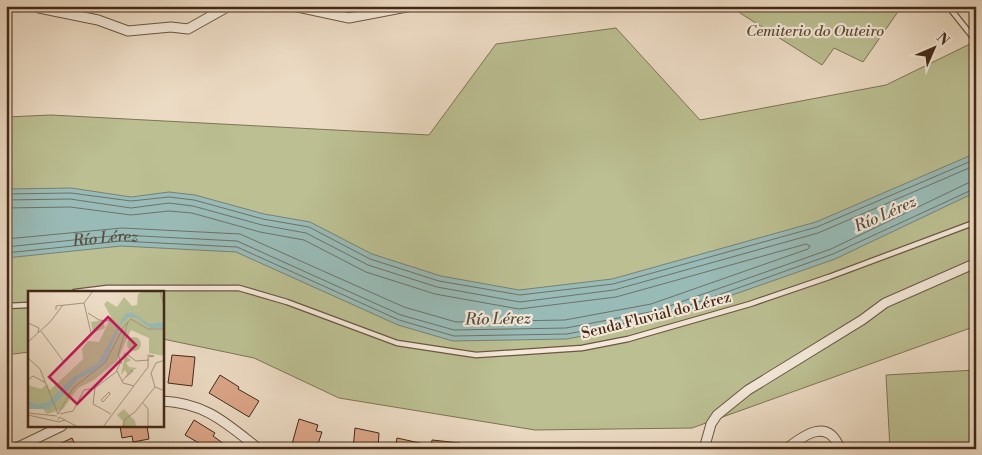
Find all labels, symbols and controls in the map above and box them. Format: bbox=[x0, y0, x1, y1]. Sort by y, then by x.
park label: Cemiterio do Outeiro bbox=[746, 22, 884, 41]
north arrow bbox=[910, 22, 960, 72]
text: N bbox=[932, 29, 953, 50]
water label: Río Lérez bbox=[850, 191, 920, 237]
water label: Río Lérez bbox=[70, 226, 139, 251]
street label: Senda Fluvial do Lérez bbox=[579, 288, 733, 343]
inset map bbox=[28, 291, 164, 428]
water label: Río Lérez bbox=[464, 308, 532, 330]

